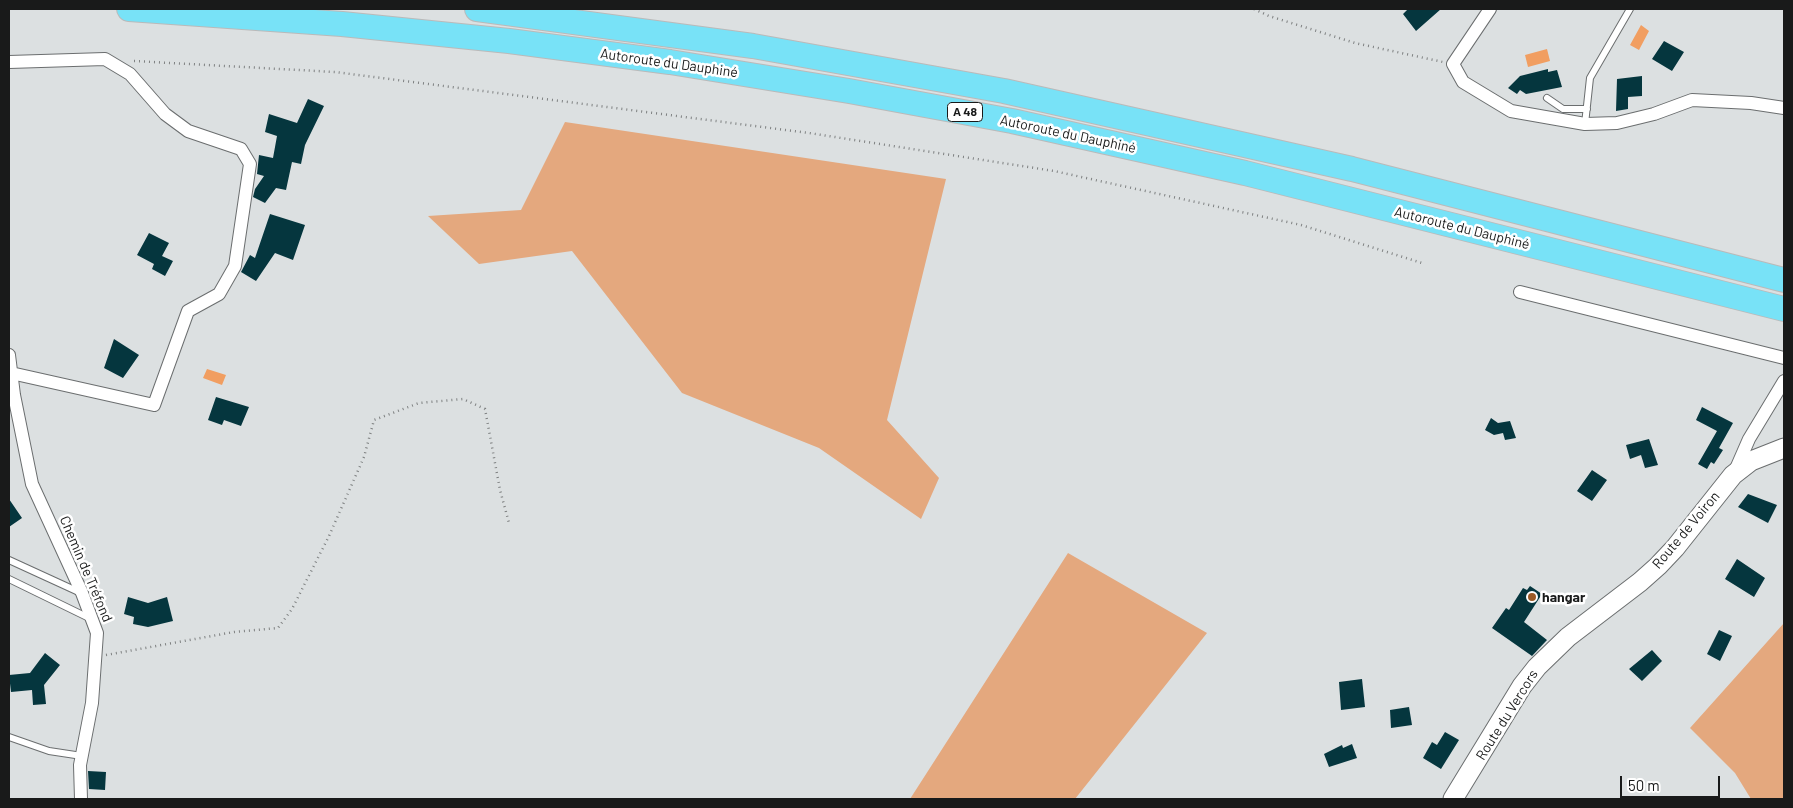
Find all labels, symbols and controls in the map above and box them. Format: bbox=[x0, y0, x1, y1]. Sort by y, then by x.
street label: Autoroute du Dauphiné bbox=[599, 45, 739, 81]
road number: A 48 bbox=[948, 102, 982, 121]
street label: Autoroute du Dauphiné bbox=[998, 111, 1138, 157]
street label: Autoroute du Dauphiné bbox=[1393, 203, 1531, 253]
street label: Route de Voiron bbox=[1649, 488, 1723, 572]
street label: Chemin de Tréfond bbox=[56, 513, 116, 625]
place label: hangar bbox=[1542, 589, 1585, 605]
marker: hangar bbox=[1526, 591, 1538, 603]
street label: Route du Vercors bbox=[1472, 667, 1542, 763]
scale bar bbox=[1623, 766, 1723, 798]
text: 50 m bbox=[1628, 776, 1660, 794]

